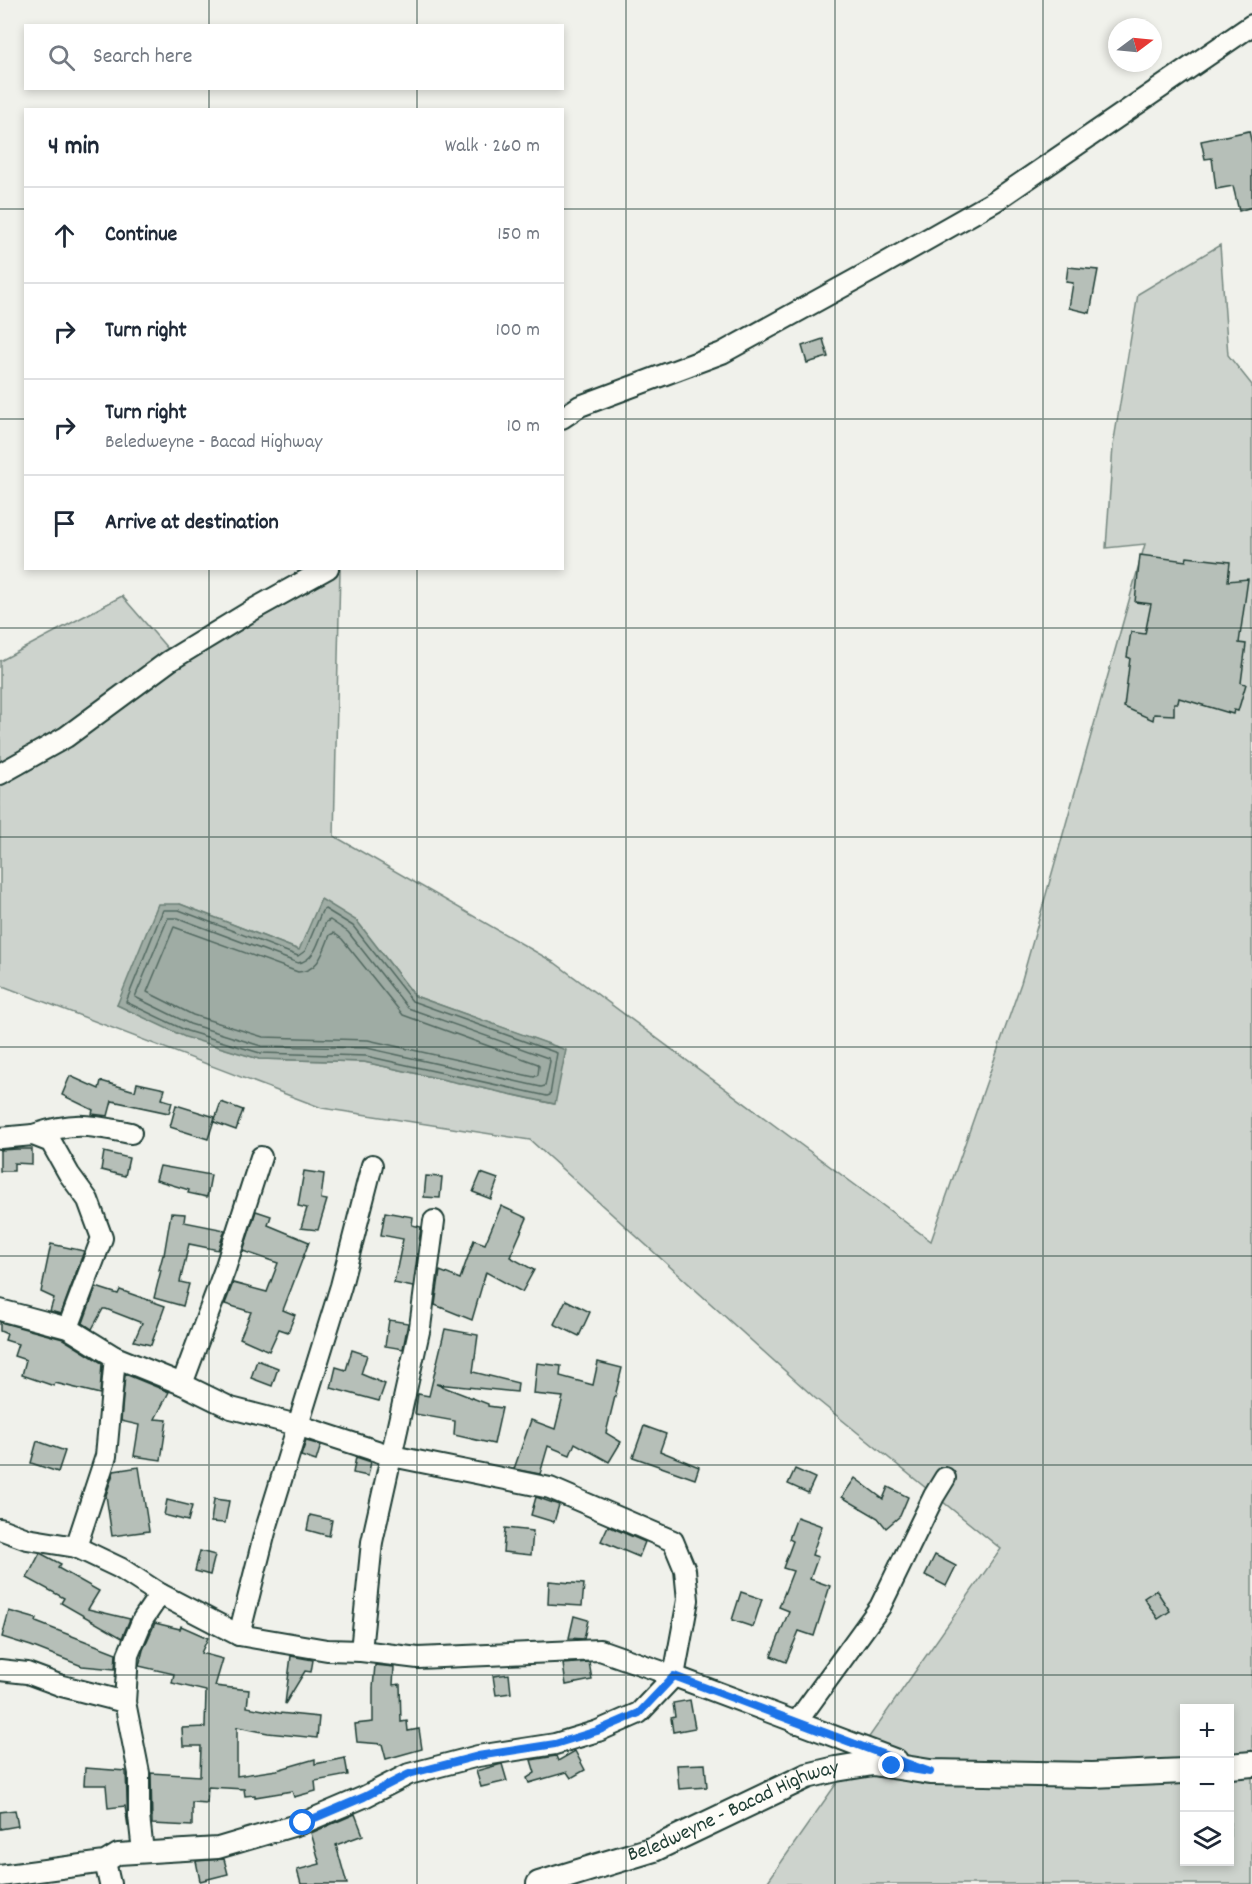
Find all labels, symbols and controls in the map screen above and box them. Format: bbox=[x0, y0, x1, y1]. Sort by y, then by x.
north arrow bbox=[1108, 18, 1162, 72]
search box bbox=[24, 24, 564, 90]
icon: search bbox=[45, 41, 78, 74]
text: Search here bbox=[93, 42, 192, 73]
text: 4 min bbox=[48, 129, 99, 166]
text: Walk · 260 m bbox=[445, 133, 540, 161]
icon: ahead bbox=[48, 219, 81, 252]
text: Continue bbox=[105, 220, 177, 251]
text: 150 m bbox=[497, 221, 540, 249]
icon: right bbox=[48, 315, 81, 348]
text: Turn right bbox=[105, 316, 187, 347]
text: 100 m bbox=[496, 317, 540, 345]
text: Turn right bbox=[105, 398, 187, 429]
icon: right bbox=[48, 411, 81, 444]
text: 10 m bbox=[506, 413, 540, 441]
text: Beledweyne - Bacad Highway bbox=[105, 429, 322, 457]
icon: arrive bbox=[48, 507, 81, 540]
text: Arrive at destination bbox=[105, 508, 279, 539]
map controls bbox=[1180, 1704, 1234, 1866]
button: + bbox=[1180, 1704, 1234, 1758]
route end bbox=[878, 1752, 904, 1778]
street label: Beledweyne - Bacad Highway bbox=[624, 1754, 843, 1871]
button: − bbox=[1180, 1758, 1234, 1812]
route start bbox=[289, 1809, 315, 1835]
button: layers bbox=[1180, 1812, 1234, 1866]

